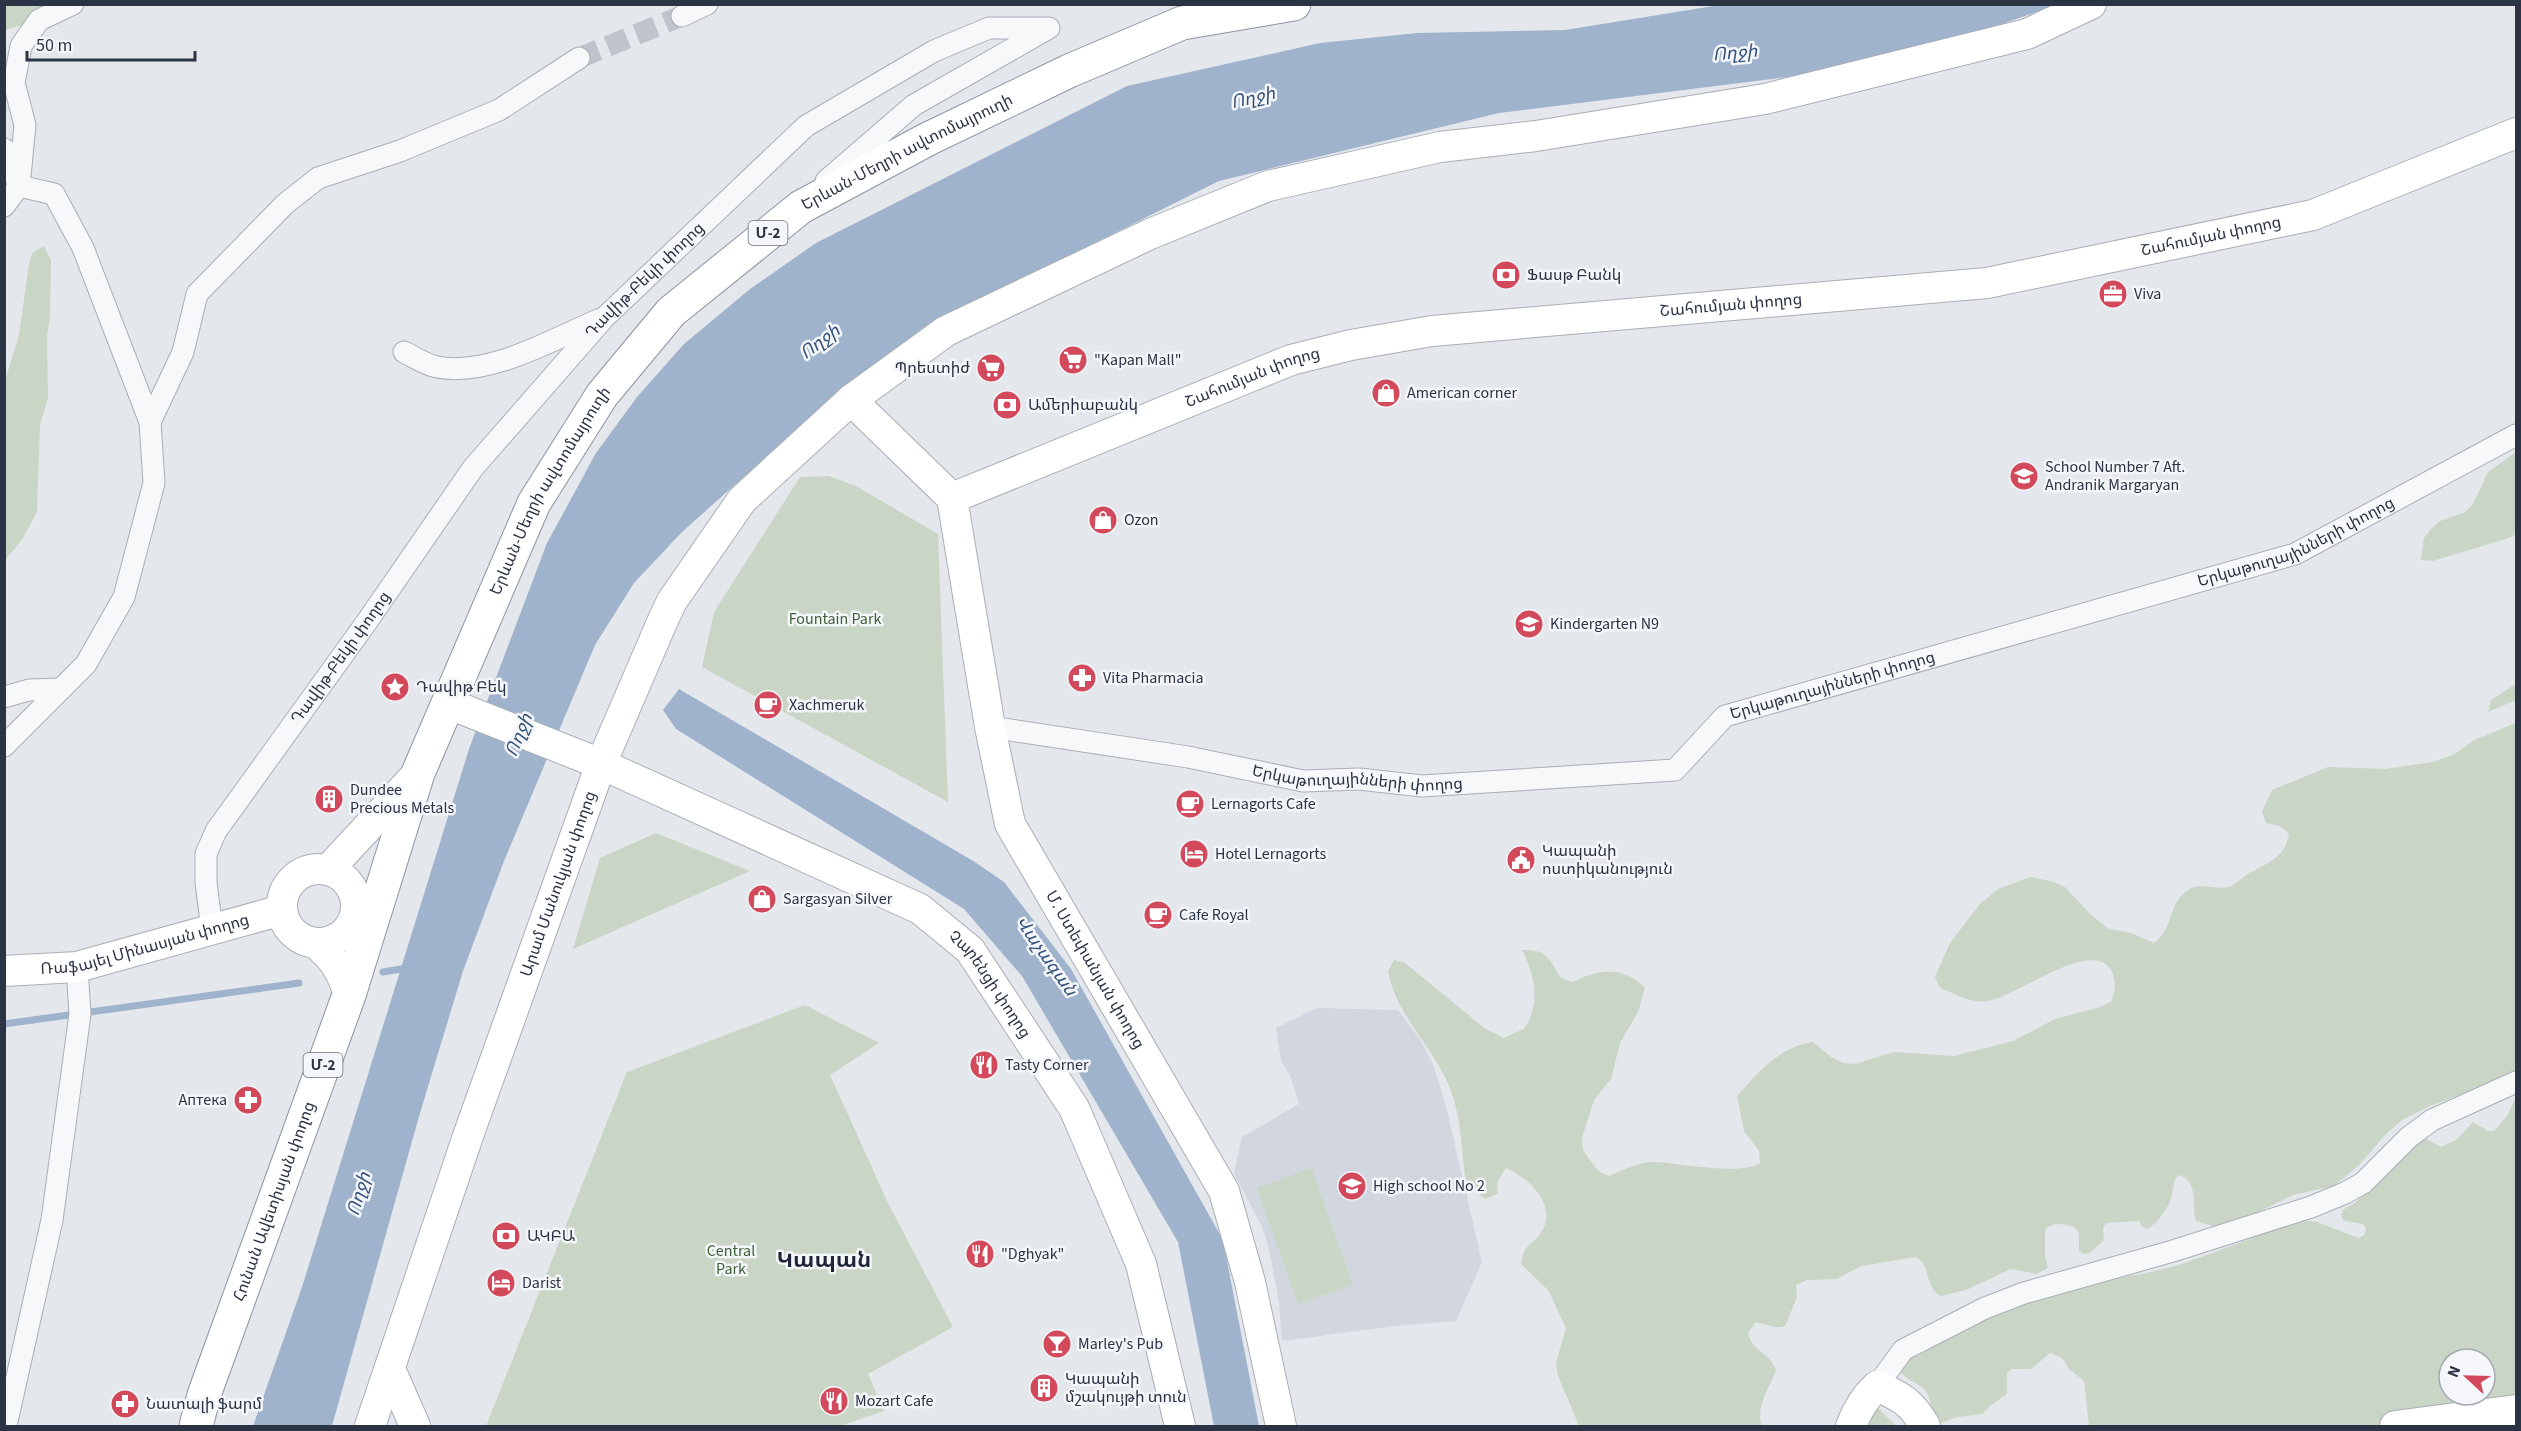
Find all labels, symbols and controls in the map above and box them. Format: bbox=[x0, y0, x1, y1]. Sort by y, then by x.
scale bar bbox=[27, 24, 195, 62]
text: 50 m bbox=[36, 33, 72, 58]
water label: Ողջի bbox=[1712, 39, 1758, 67]
water label: Ողջի bbox=[1229, 81, 1278, 115]
street label: Երևան-Մեղրի ավտոմայրուղի bbox=[798, 89, 1017, 216]
street label: Շահումյան փողոց bbox=[2139, 211, 2283, 262]
street label: Դավիթ-Բեկի փողոց bbox=[580, 217, 709, 343]
road number: Մ-2 bbox=[748, 221, 788, 245]
bank icon: Ֆասթ Բանկ bbox=[1490, 259, 1522, 291]
place label: Ֆասթ Բանկ bbox=[1527, 264, 1621, 286]
office icon: Viva bbox=[2097, 278, 2129, 310]
place label: Viva bbox=[2134, 283, 2161, 305]
street label: Շահումյան փողոց bbox=[1659, 288, 1803, 322]
water label: Ողջի bbox=[795, 319, 845, 365]
street label: Շահումյան փողոց bbox=[1182, 342, 1322, 413]
supermarket icon: "Kapan Mall" bbox=[1057, 344, 1089, 376]
place label: "Kapan Mall" bbox=[1094, 349, 1182, 371]
supermarket icon: Պրեստիժ bbox=[975, 352, 1007, 384]
place label: Պրեստիժ bbox=[894, 357, 970, 379]
shop icon: American corner bbox=[1370, 377, 1402, 409]
street label: Երևան-Մեղրի ավտոմայրուղի bbox=[485, 382, 616, 599]
place label: American corner bbox=[1407, 382, 1517, 404]
bank icon: Ամերիաբանկ bbox=[991, 389, 1023, 421]
place label: Ամերիաբանկ bbox=[1028, 394, 1138, 416]
place label: School Number 7 Aft. Andranik Margaryan bbox=[2045, 456, 2185, 496]
school or university icon: School Number 7 Aft. Andranik Margaryan bbox=[2008, 460, 2040, 492]
street label: Երկաթուղայինների փողոց bbox=[2195, 492, 2398, 592]
shop icon: Ozon bbox=[1087, 504, 1119, 536]
place label: Ozon bbox=[1124, 509, 1159, 531]
street label: Դավիթ-Բեկի փողոց bbox=[286, 587, 396, 728]
park label: Fountain Park bbox=[789, 608, 881, 630]
school or university icon: Kindergarten N9 bbox=[1513, 608, 1545, 640]
place label: Kindergarten N9 bbox=[1550, 613, 1659, 635]
street label: Երկաթուղայինների փողոց bbox=[1727, 646, 1938, 725]
pharmacy icon: Vita Pharmacia bbox=[1066, 662, 1098, 694]
place label: Vita Pharmacia bbox=[1103, 667, 1204, 689]
place icon: Դավիթ Բեկ bbox=[379, 671, 411, 703]
place label: Դավիթ Բեկ bbox=[416, 676, 507, 698]
cafe icon: Xachmeruk bbox=[752, 689, 784, 721]
place label: Xachmeruk bbox=[789, 694, 865, 716]
water label: Ողջի bbox=[499, 709, 539, 760]
street label: Երկաթուղայինների փողոց bbox=[1250, 760, 1464, 797]
place label: Dundee Precious Metals bbox=[350, 779, 455, 819]
building icon: Dundee Precious Metals bbox=[313, 783, 345, 815]
street label: Արամ Մանուկյան փողոց bbox=[515, 788, 602, 980]
cafe icon: Lernagorts Cafe bbox=[1174, 788, 1206, 820]
place label: Lernagorts Cafe bbox=[1211, 793, 1316, 815]
hotel icon: Hotel Lernagorts bbox=[1178, 838, 1210, 870]
place label: Կապանի ոստիկանություն bbox=[1542, 840, 1673, 880]
place label: Hotel Lernagorts bbox=[1215, 843, 1326, 865]
public building icon: Կապանի ոստիկանություն bbox=[1505, 844, 1537, 876]
shop icon: Sargasyan Silver bbox=[746, 883, 778, 915]
street label: Մ. Ստեփանյան փողոց bbox=[1040, 887, 1150, 1053]
place label: Sargasyan Silver bbox=[783, 888, 893, 910]
cafe icon: Cafe Royal bbox=[1142, 899, 1174, 931]
place label: Cafe Royal bbox=[1179, 904, 1249, 926]
street label: Ռաֆայել Մինասյան փողոց bbox=[40, 909, 252, 980]
water label: Վաչագան bbox=[1009, 911, 1084, 1002]
street label: Չարենցի փողոց bbox=[944, 926, 1036, 1043]
restaurant icon: Tasty Corner bbox=[968, 1049, 1000, 1081]
road number: Մ-2 bbox=[304, 1053, 342, 1077]
place label: Tasty Corner bbox=[1005, 1054, 1089, 1076]
pharmacy icon: Аптека bbox=[232, 1084, 264, 1116]
place label: Аптека bbox=[179, 1089, 227, 1111]
street label: Հունան Ավետիսյան փողոց bbox=[228, 1098, 321, 1304]
water label: Ողջի bbox=[341, 1169, 377, 1219]
school or university icon: High school No 2 bbox=[1336, 1170, 1368, 1202]
place label: High school No 2 bbox=[1373, 1175, 1485, 1197]
bank icon: ԱԿԲԱ bbox=[490, 1220, 522, 1252]
place label: ԱԿԲԱ bbox=[527, 1225, 575, 1247]
restaurant icon: "Dghyak" bbox=[964, 1238, 996, 1270]
park label: Central Park bbox=[707, 1240, 755, 1280]
place label: "Dghyak" bbox=[1001, 1243, 1064, 1265]
district label: Կապան bbox=[777, 1244, 871, 1276]
hotel icon: Darist bbox=[485, 1267, 517, 1299]
place label: Darist bbox=[522, 1272, 562, 1294]
bar icon: Marley's Pub bbox=[1041, 1328, 1073, 1360]
place label: Marley's Pub bbox=[1078, 1333, 1163, 1355]
north arrow bbox=[2437, 1347, 2497, 1407]
text: N bbox=[2442, 1363, 2466, 1381]
place label: Կապանի մշակույթի տուն bbox=[1065, 1368, 1187, 1408]
building icon: Կապանի մշակույթի տուն bbox=[1028, 1372, 1060, 1404]
restaurant icon: Mozart Cafe bbox=[818, 1385, 850, 1417]
pharmacy icon: Նատալի ֆարմ bbox=[109, 1388, 141, 1420]
place label: Mozart Cafe bbox=[855, 1390, 934, 1412]
place label: Նատալի ֆարմ bbox=[146, 1393, 262, 1415]

